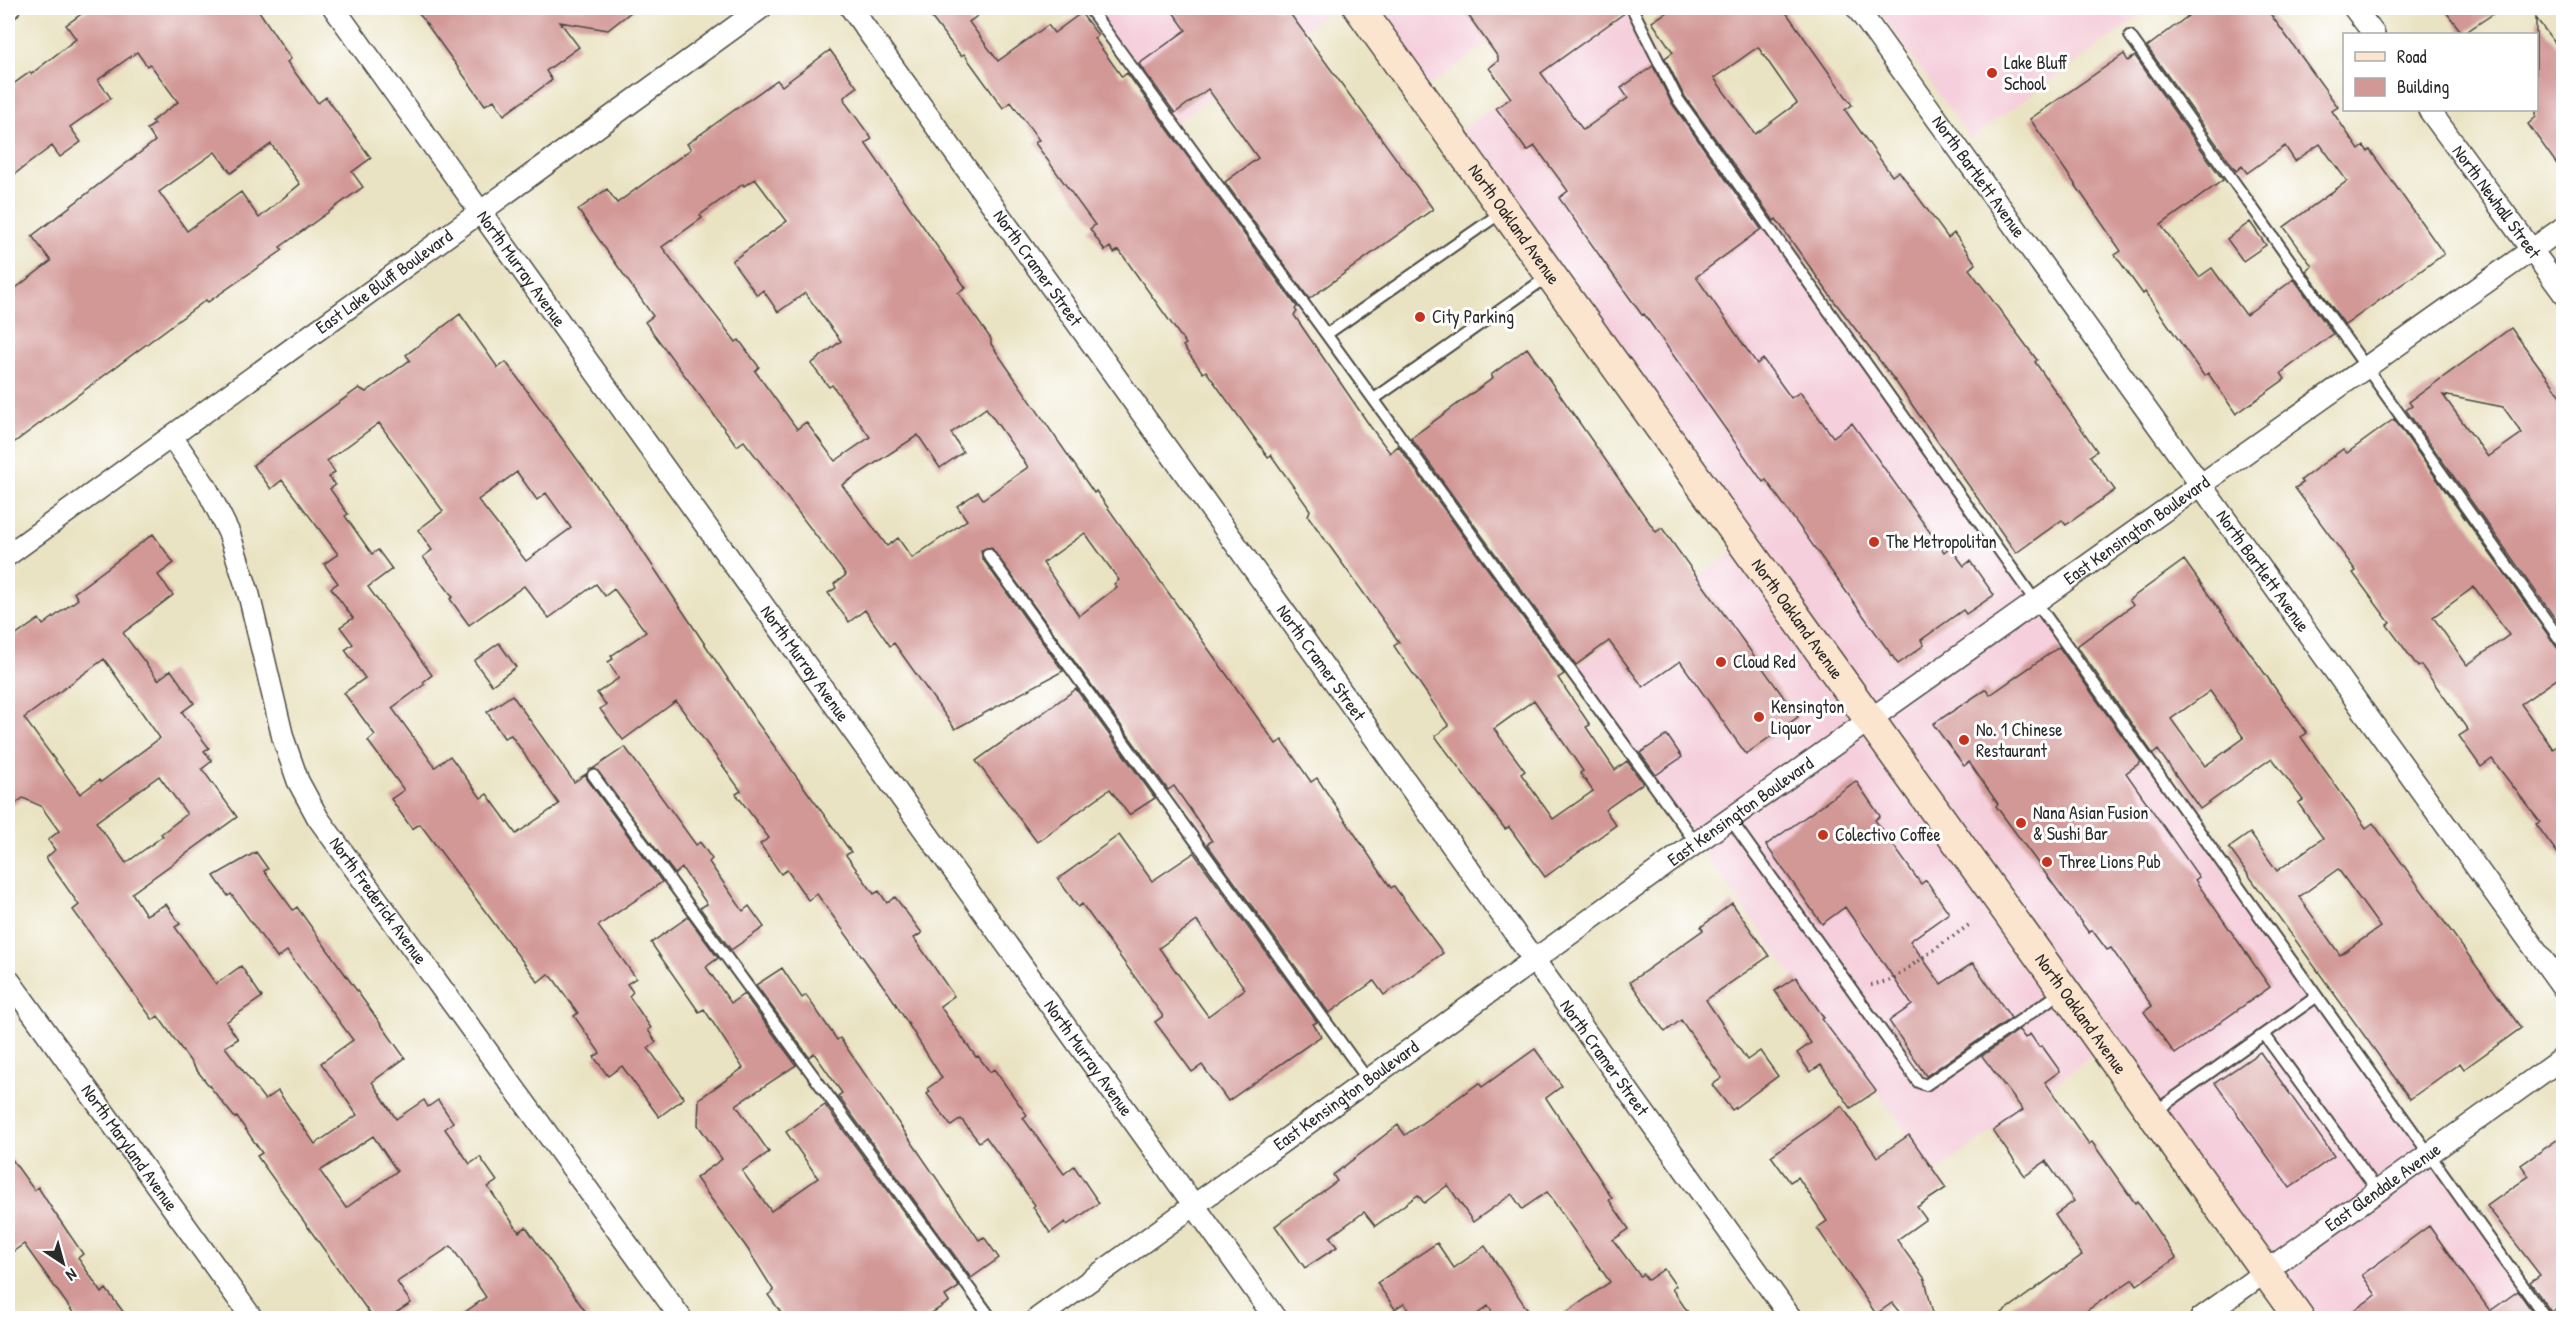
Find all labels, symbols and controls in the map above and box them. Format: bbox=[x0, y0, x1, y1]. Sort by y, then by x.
legend bbox=[2343, 33, 2538, 111]
text: Road bbox=[2397, 44, 2427, 69]
place label: Lake Bluff School bbox=[2004, 50, 2068, 96]
marker: Lake Bluff School bbox=[1985, 66, 1999, 80]
text: Building bbox=[2397, 74, 2449, 99]
street label: North Bartlett Avenue bbox=[1926, 110, 2032, 243]
street label: North Newhall Street bbox=[2447, 140, 2547, 264]
street label: North Oakland Avenue bbox=[1463, 158, 1566, 289]
street label: North Cramer Street bbox=[988, 204, 1089, 332]
street label: North Murray Avenue bbox=[471, 205, 572, 332]
street label: East Lake Bluff Boulevard bbox=[310, 223, 457, 339]
place label: City Parking bbox=[1432, 304, 1514, 329]
marker: City Parking bbox=[1413, 310, 1427, 324]
street label: East Kensington Boulevard bbox=[2058, 469, 2215, 590]
street label: North Bartlett Avenue bbox=[2211, 505, 2316, 637]
place label: The Metropolitan bbox=[1886, 529, 1997, 554]
marker: The Metropolitan bbox=[1867, 535, 1881, 549]
street label: North Oakland Avenue bbox=[1746, 553, 1850, 684]
street label: North Cramer Street bbox=[1271, 599, 1372, 727]
street label: North Murray Avenue bbox=[755, 600, 856, 726]
place label: Cloud Red bbox=[1733, 649, 1796, 674]
marker: Cloud Red bbox=[1714, 655, 1728, 669]
place label: Kensington Liquor bbox=[1771, 694, 1844, 740]
marker: Kensington Liquor bbox=[1752, 710, 1766, 724]
place label: No. 1 Chinese Restaurant bbox=[1976, 717, 2062, 763]
marker: No. 1 Chinese Restaurant bbox=[1957, 733, 1971, 747]
street label: East Kensington Boulevard bbox=[1662, 751, 1818, 872]
place label: Nana Asian Fusion & Sushi Bar bbox=[2033, 800, 2148, 846]
marker: Nana Asian Fusion & Sushi Bar bbox=[2014, 816, 2028, 830]
place label: Colectivo Coffee bbox=[1835, 822, 1941, 847]
marker: Colectivo Coffee bbox=[1816, 828, 1830, 842]
street label: North Frederick Avenue bbox=[324, 832, 433, 969]
place label: Three Lions Pub bbox=[2059, 849, 2161, 874]
marker: Three Lions Pub bbox=[2040, 855, 2054, 869]
street label: North Oakland Avenue bbox=[2029, 948, 2133, 1079]
street label: North Cramer Street bbox=[1554, 994, 1655, 1121]
street label: North Murray Avenue bbox=[1038, 995, 1139, 1121]
street label: East Kensington Boulevard bbox=[1268, 1034, 1424, 1156]
street label: North Maryland Avenue bbox=[76, 1079, 184, 1216]
street label: East Glendale Avenue bbox=[2320, 1137, 2445, 1237]
north arrow bbox=[33, 1233, 93, 1293]
text: N bbox=[62, 1264, 82, 1287]

